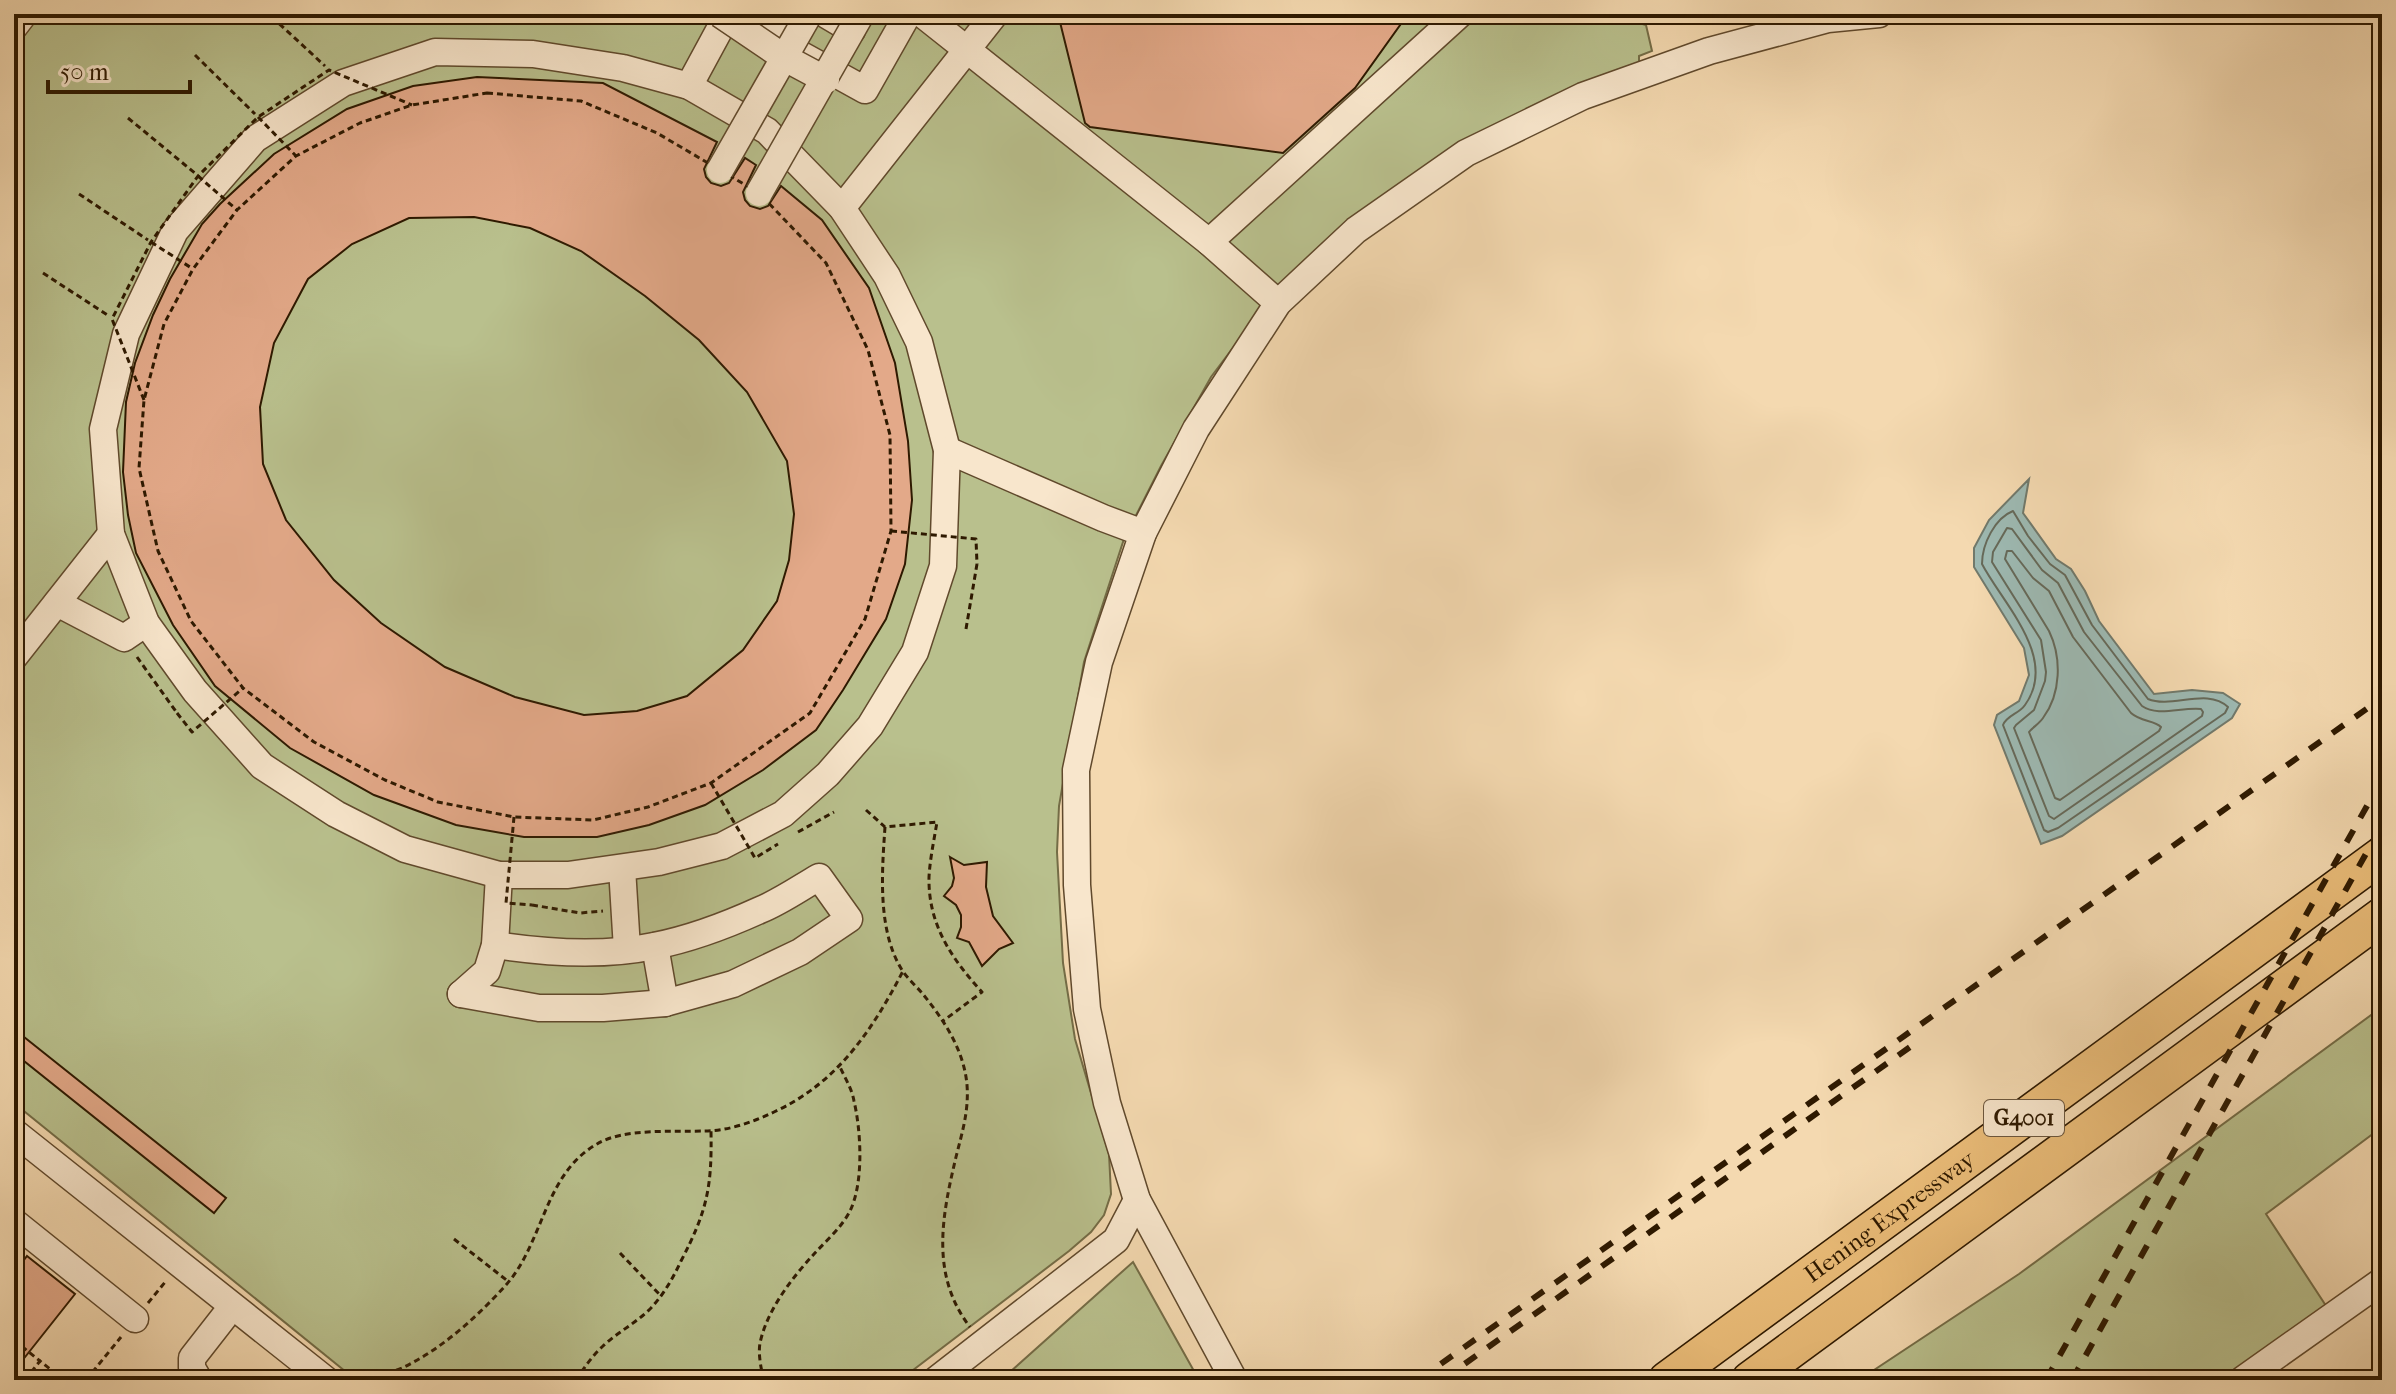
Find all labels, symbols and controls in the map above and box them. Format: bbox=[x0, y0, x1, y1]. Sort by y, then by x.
scale bar bbox=[48, 44, 190, 94]
text: 50 m bbox=[60, 58, 109, 86]
road number: G4001 bbox=[1984, 1100, 2064, 1136]
street label: Hening Expressway bbox=[1799, 1144, 1981, 1288]

